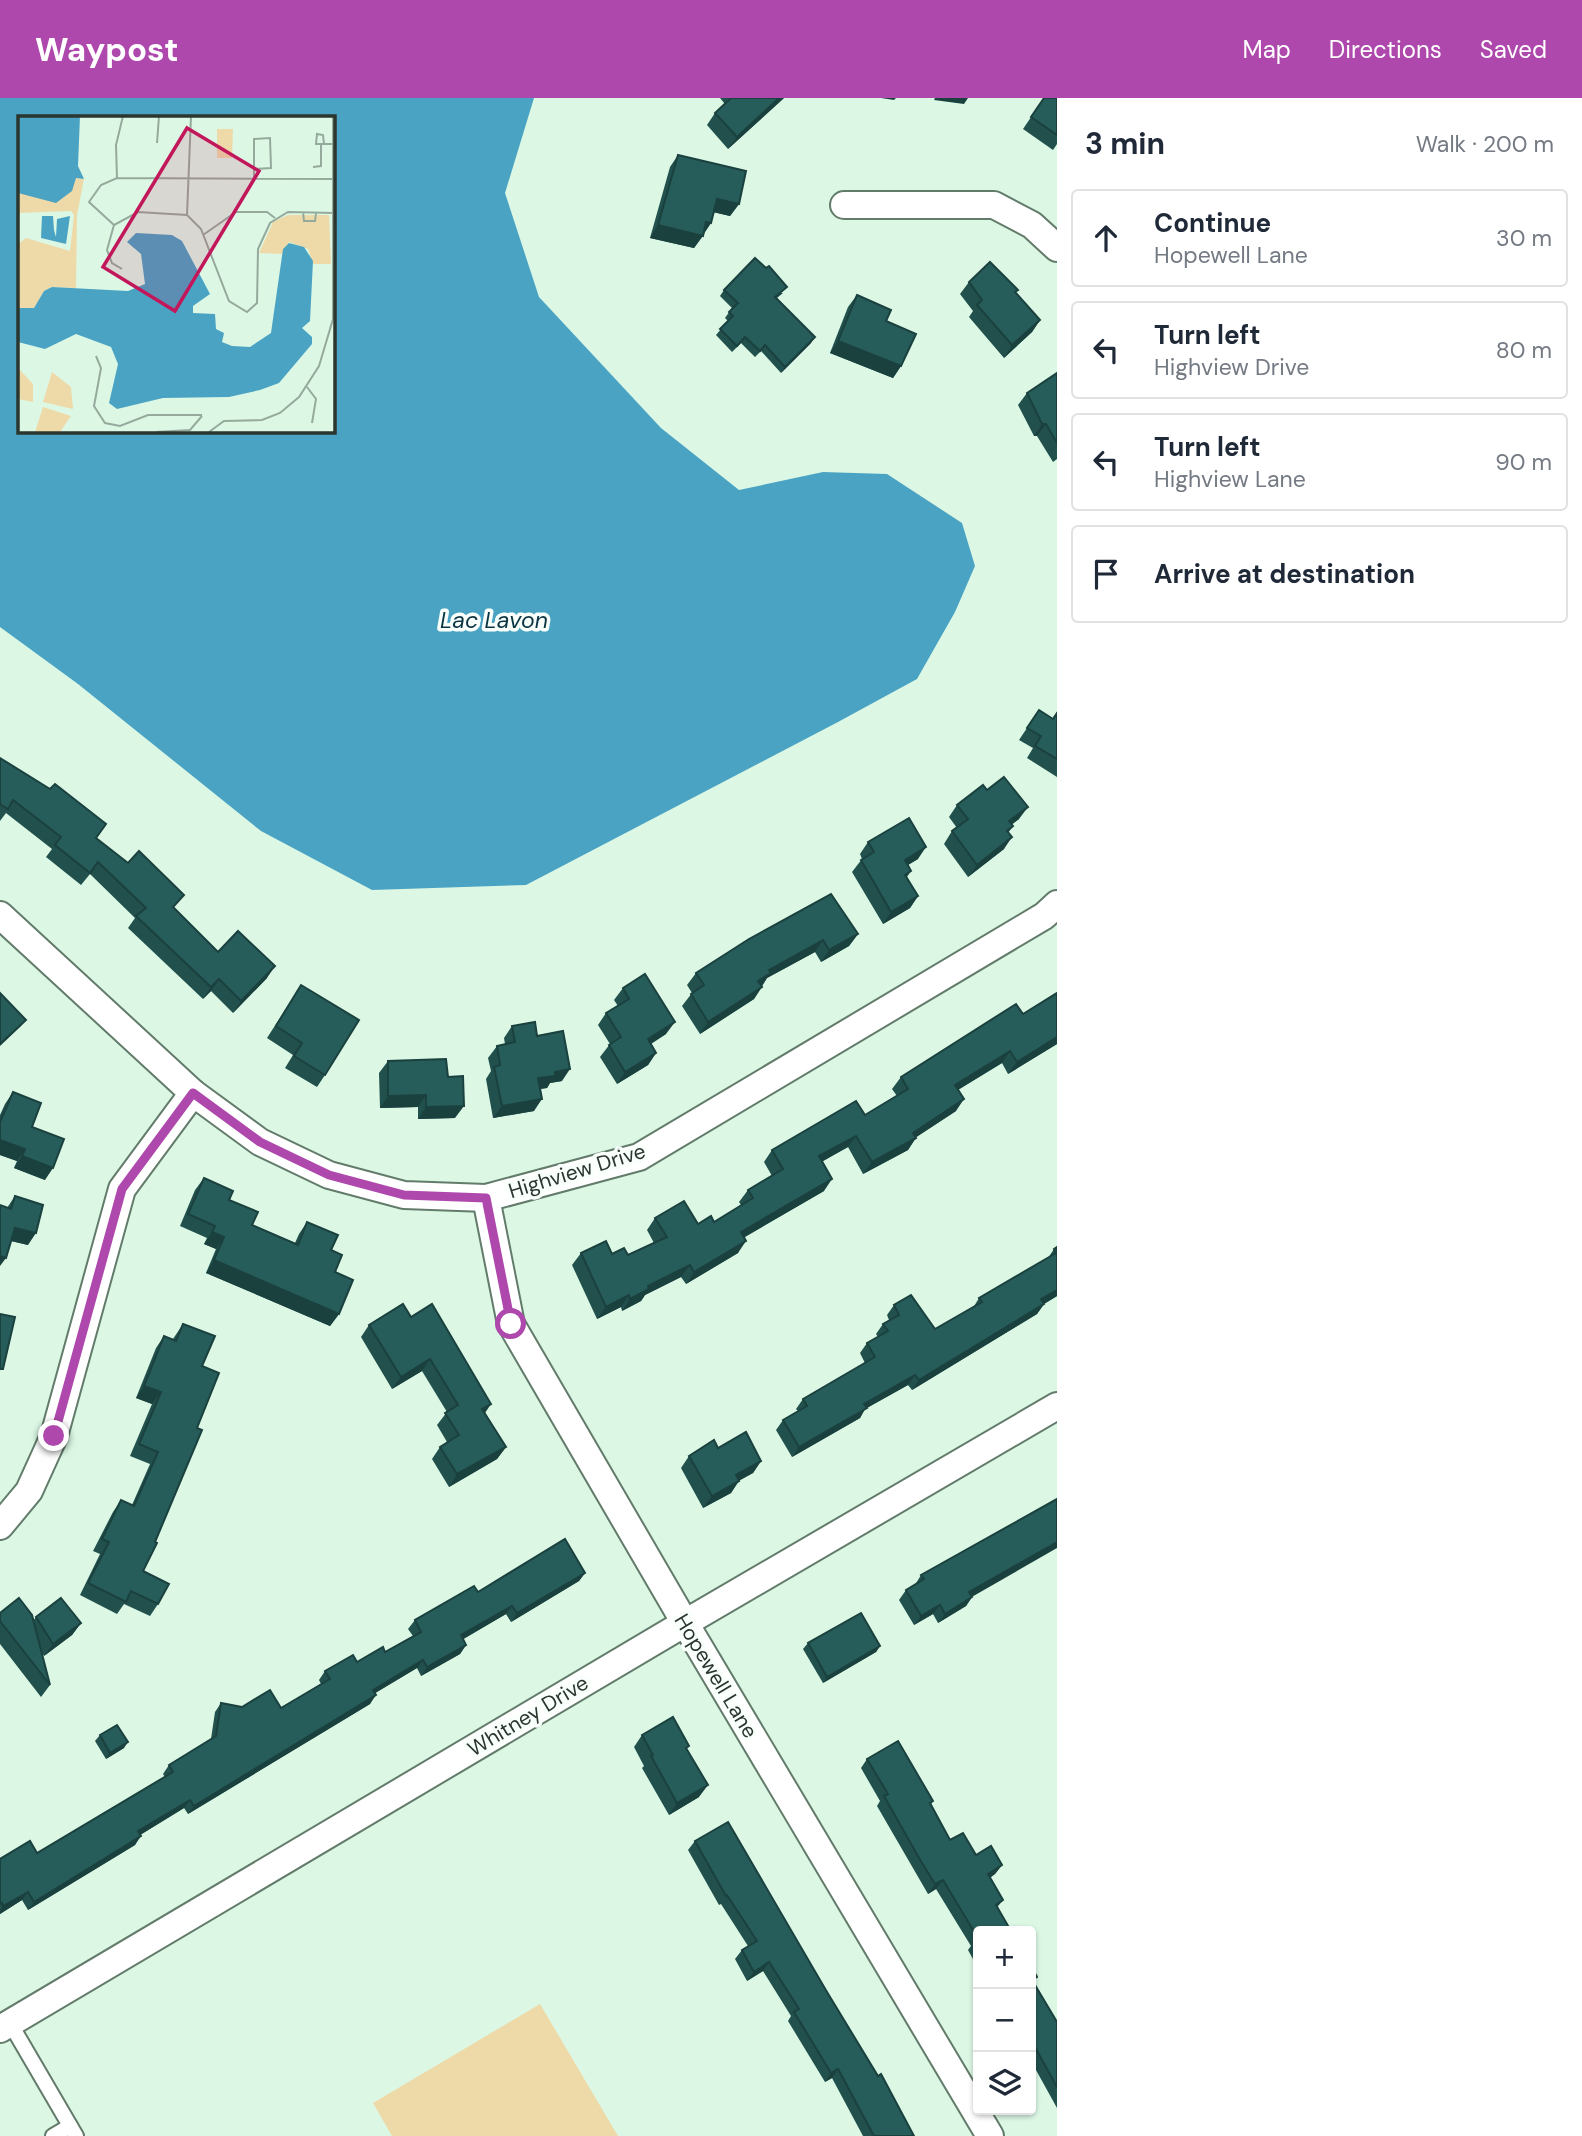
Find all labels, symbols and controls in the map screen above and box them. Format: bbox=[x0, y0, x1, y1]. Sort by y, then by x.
text: Waypost bbox=[35, 28, 178, 71]
text: Map bbox=[1243, 34, 1291, 65]
text: Directions bbox=[1329, 34, 1442, 65]
text: Saved bbox=[1480, 34, 1547, 65]
inset map bbox=[18, 116, 334, 432]
text: 3 min bbox=[1085, 124, 1165, 163]
text: Walk · 200 m bbox=[1416, 129, 1554, 159]
text: Continue bbox=[1154, 206, 1271, 240]
icon: ahead bbox=[1087, 219, 1125, 257]
text: 30 m bbox=[1496, 223, 1552, 253]
text: Hopewell Lane bbox=[1154, 240, 1308, 270]
text: Turn left bbox=[1154, 318, 1261, 352]
icon: left bbox=[1087, 331, 1125, 369]
text: 80 m bbox=[1496, 335, 1552, 365]
text: Highview Drive bbox=[1154, 352, 1309, 382]
text: Turn left bbox=[1154, 430, 1261, 464]
icon: left bbox=[1087, 443, 1125, 481]
text: 90 m bbox=[1495, 447, 1552, 477]
text: Highview Lane bbox=[1154, 464, 1306, 494]
icon: arrive bbox=[1087, 555, 1125, 593]
text: Arrive at destination bbox=[1154, 557, 1415, 591]
water label: Lac Lavon bbox=[440, 605, 548, 635]
street label: Highview Drive bbox=[505, 1137, 649, 1205]
route start bbox=[495, 1308, 526, 1339]
route end bbox=[38, 1420, 69, 1451]
street label: Hopewell Lane bbox=[668, 1609, 764, 1743]
street label: Whitney Drive bbox=[462, 1669, 594, 1763]
map controls bbox=[973, 1926, 1036, 2115]
button: + bbox=[973, 1926, 1036, 1989]
button: − bbox=[973, 1989, 1036, 2052]
button: layers bbox=[973, 2052, 1036, 2115]

